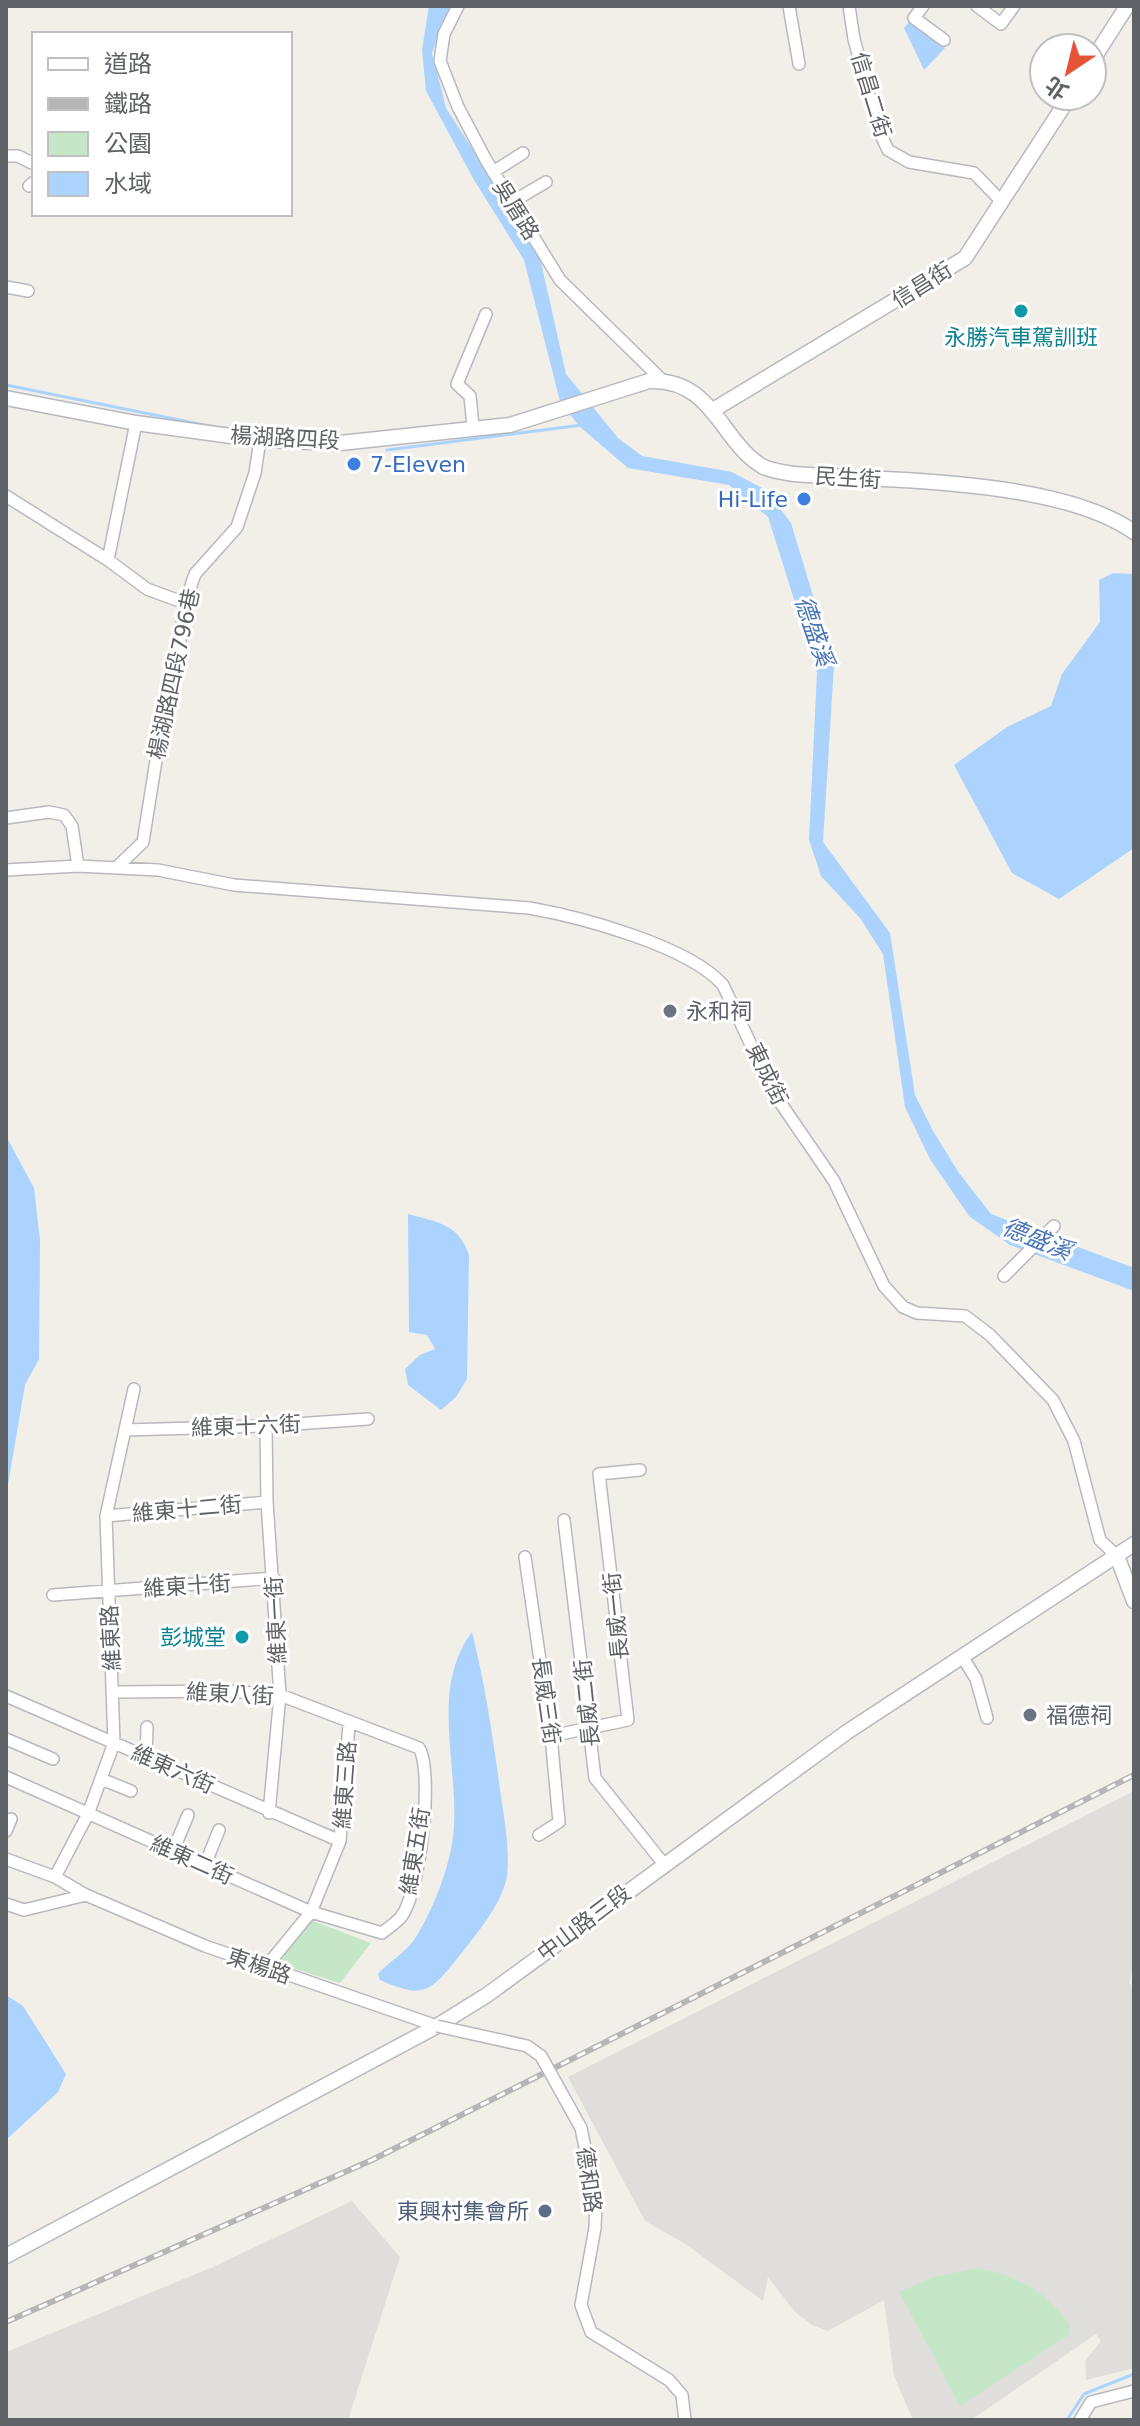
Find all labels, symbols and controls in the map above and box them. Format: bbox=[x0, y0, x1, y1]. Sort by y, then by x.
legend bbox=[32, 32, 292, 216]
north arrow bbox=[1028, 32, 1108, 112]
street label: 信昌二街 bbox=[846, 49, 896, 141]
text: 道路 bbox=[104, 50, 152, 78]
text: 北 bbox=[1041, 71, 1073, 105]
text: 鐵路 bbox=[104, 90, 152, 118]
text: 公園 bbox=[104, 130, 152, 158]
text: 水域 bbox=[104, 170, 152, 198]
street label: 吳厝路 bbox=[488, 175, 544, 245]
street label: 信昌街 bbox=[887, 257, 957, 313]
marker: 永勝汽車駕訓班 bbox=[1012, 302, 1030, 320]
place label: 永勝汽車駕訓班 bbox=[944, 325, 1098, 350]
street label: 楊湖路四段 bbox=[229, 423, 341, 453]
place label: 7-Eleven bbox=[370, 452, 466, 477]
marker: 7-Eleven bbox=[345, 455, 363, 473]
street label: 民生街 bbox=[814, 463, 882, 493]
place label: Hi-Life bbox=[718, 487, 788, 512]
marker: Hi-Life bbox=[795, 490, 813, 508]
street label: 楊湖路四段796巷 bbox=[144, 586, 204, 762]
water label: 德盛溪 bbox=[789, 592, 840, 672]
place label: 永和祠 bbox=[686, 999, 752, 1024]
marker: 永和祠 bbox=[661, 1002, 679, 1020]
street label: 東成街 bbox=[741, 1039, 793, 1109]
water label: 德盛溪 bbox=[998, 1213, 1078, 1267]
street label: 維東十六街 bbox=[191, 1412, 301, 1440]
street label: 維東十二街 bbox=[131, 1492, 243, 1526]
street label: 維東十街 bbox=[142, 1570, 232, 1602]
street label: 長威一街 bbox=[599, 1571, 633, 1661]
street label: 維東一街 bbox=[261, 1575, 291, 1665]
street label: 維東路 bbox=[97, 1604, 125, 1672]
place label: 彭城堂 bbox=[160, 1625, 226, 1650]
marker: 彭城堂 bbox=[233, 1628, 251, 1646]
street label: 長威三街 bbox=[527, 1656, 565, 1746]
street label: 長威二街 bbox=[570, 1658, 604, 1748]
street label: 維東八街 bbox=[185, 1679, 275, 1709]
place label: 福德祠 bbox=[1046, 1703, 1112, 1728]
marker: 福德祠 bbox=[1021, 1706, 1039, 1724]
street label: 維東六街 bbox=[128, 1740, 218, 1798]
street label: 維東三路 bbox=[329, 1740, 361, 1830]
street label: 維東五街 bbox=[396, 1806, 434, 1896]
street label: 維東二街 bbox=[147, 1831, 237, 1889]
street label: 中山路三段 bbox=[533, 1880, 635, 1966]
street label: 東楊路 bbox=[224, 1943, 294, 1989]
street label: 德和路 bbox=[572, 2146, 606, 2214]
place label: 東興村集會所 bbox=[397, 2199, 529, 2224]
marker: 東興村集會所 bbox=[536, 2202, 554, 2220]

